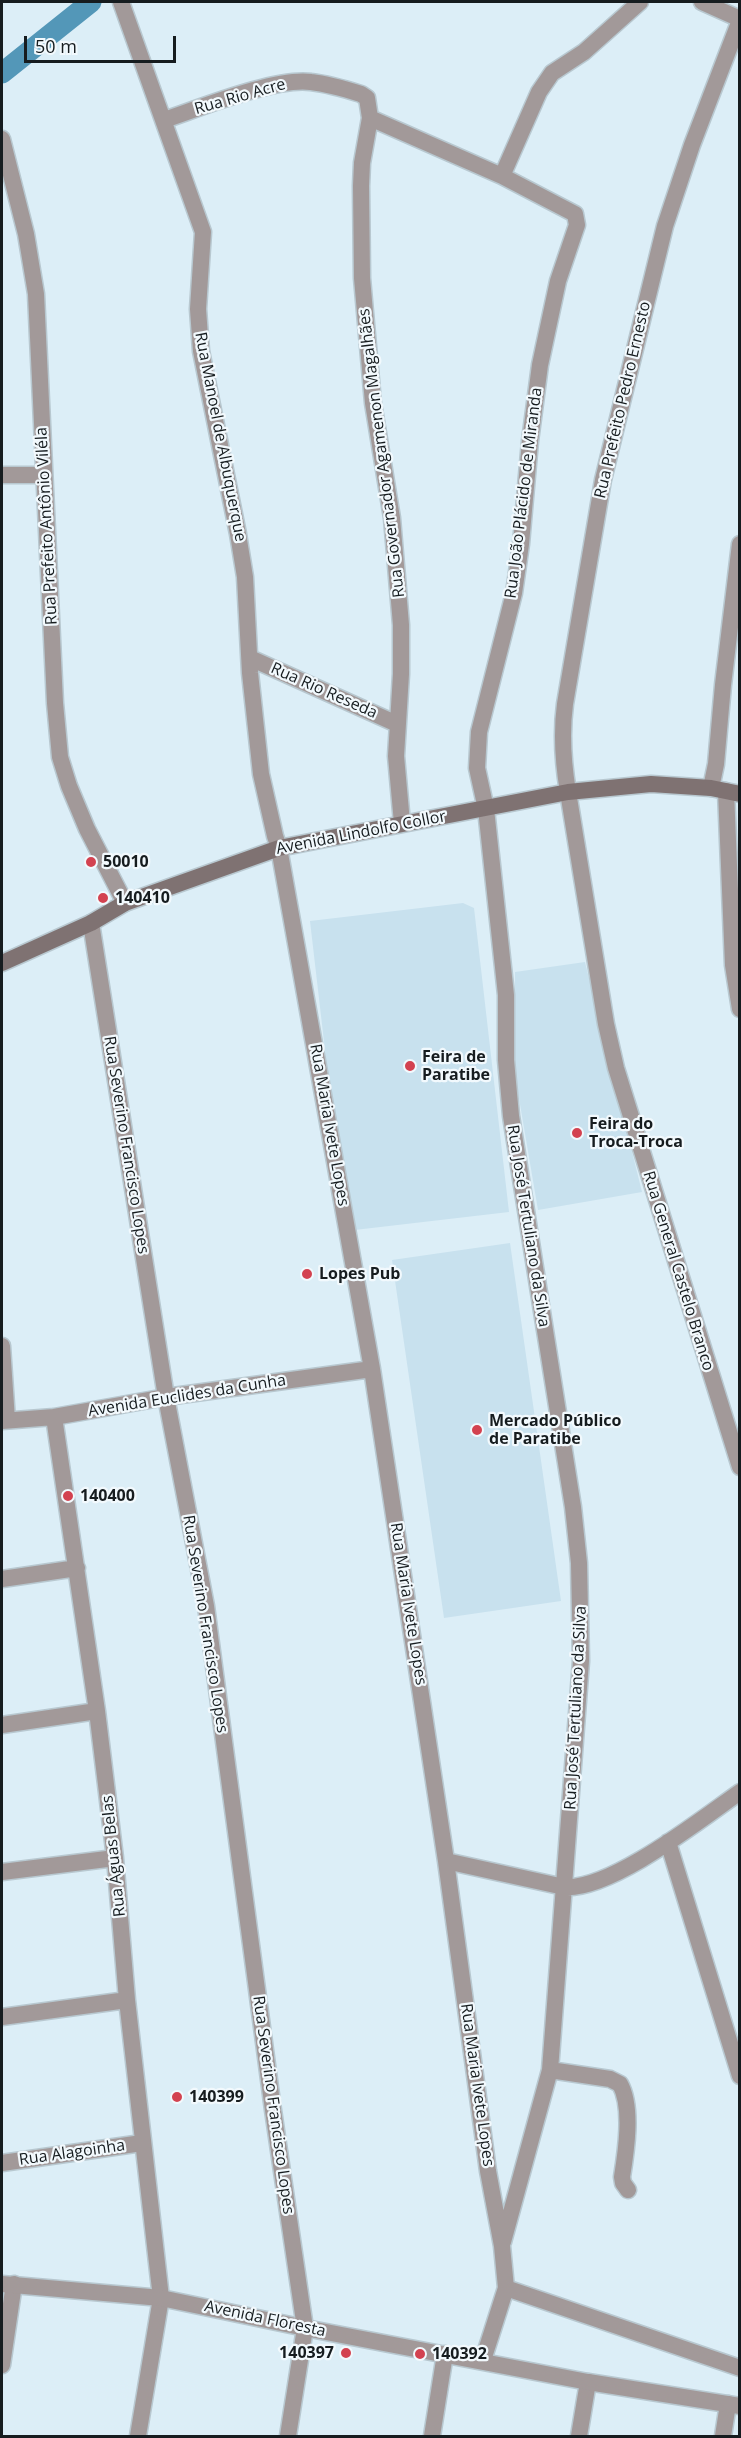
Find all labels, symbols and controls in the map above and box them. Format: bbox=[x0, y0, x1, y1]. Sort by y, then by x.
scale bar bbox=[27, 24, 178, 62]
text: 50 m bbox=[35, 34, 77, 58]
street label: Rua Rio Acre bbox=[192, 75, 288, 119]
street label: Rua Prefeito Pedro Ernesto bbox=[591, 300, 655, 500]
street label: Rua Governador Agamenon Magalhães bbox=[355, 307, 409, 599]
street label: Rua Manoel de Albuquerque bbox=[190, 331, 250, 543]
street label: Rua João Plácido de Miranda bbox=[502, 386, 546, 600]
street label: Rua Prefeito Antônio Viléla bbox=[32, 427, 62, 625]
street label: Rua Rio Reseda bbox=[268, 659, 380, 723]
street label: Avenida Lindolfo Collor bbox=[274, 807, 448, 859]
place label: 50010 bbox=[103, 852, 149, 872]
marker: 50010 bbox=[84, 855, 98, 869]
place label: 140410 bbox=[115, 888, 170, 908]
marker: 140410 bbox=[96, 891, 110, 905]
street label: Rua Severino Francisco Lopes bbox=[99, 1035, 153, 1255]
street label: Rua Maria Ivete Lopes bbox=[305, 1042, 353, 1208]
place label: Feira de Paratibe bbox=[422, 1047, 490, 1085]
marker: Feira de Paratibe bbox=[403, 1059, 417, 1073]
place label: Feira do Troca-Troca bbox=[589, 1114, 683, 1152]
street label: Rua José Tertuliano da Silva bbox=[503, 1124, 553, 1328]
marker: Feira do Troca-Troca bbox=[570, 1126, 584, 1140]
street label: Rua General Castelo Branco bbox=[638, 1169, 718, 1373]
place label: Lopes Pub bbox=[319, 1264, 400, 1284]
marker: Lopes Pub bbox=[300, 1267, 314, 1281]
street label: Avenida Euclides da Cunha bbox=[87, 1371, 287, 1421]
place label: Mercado Público de Paratibe bbox=[489, 1411, 621, 1449]
marker: Mercado Público de Paratibe bbox=[470, 1423, 484, 1437]
place label: 140400 bbox=[80, 1486, 135, 1506]
marker: 140400 bbox=[61, 1489, 75, 1503]
street label: Rua Severino Francisco Lopes bbox=[178, 1514, 232, 1734]
street label: Rua Maria Ivete Lopes bbox=[386, 1521, 430, 1687]
street label: Rua José Tertuliano da Silva bbox=[561, 1605, 591, 1811]
street label: Rua Águas Belas bbox=[98, 1794, 130, 1918]
street label: Rua Severino Francisco Lopes bbox=[248, 1995, 298, 2215]
street label: Rua Maria Ivete Lopes bbox=[456, 2002, 498, 2168]
place label: 140399 bbox=[189, 2087, 244, 2107]
marker: 140399 bbox=[170, 2090, 184, 2104]
street label: Rua Alagoinha bbox=[18, 2136, 126, 2170]
street label: Avenida Floresta bbox=[203, 2297, 327, 2341]
place label: 140397 bbox=[279, 2343, 334, 2363]
place label: 140392 bbox=[432, 2344, 487, 2364]
marker: 140397 bbox=[339, 2346, 353, 2360]
marker: 140392 bbox=[413, 2347, 427, 2361]

